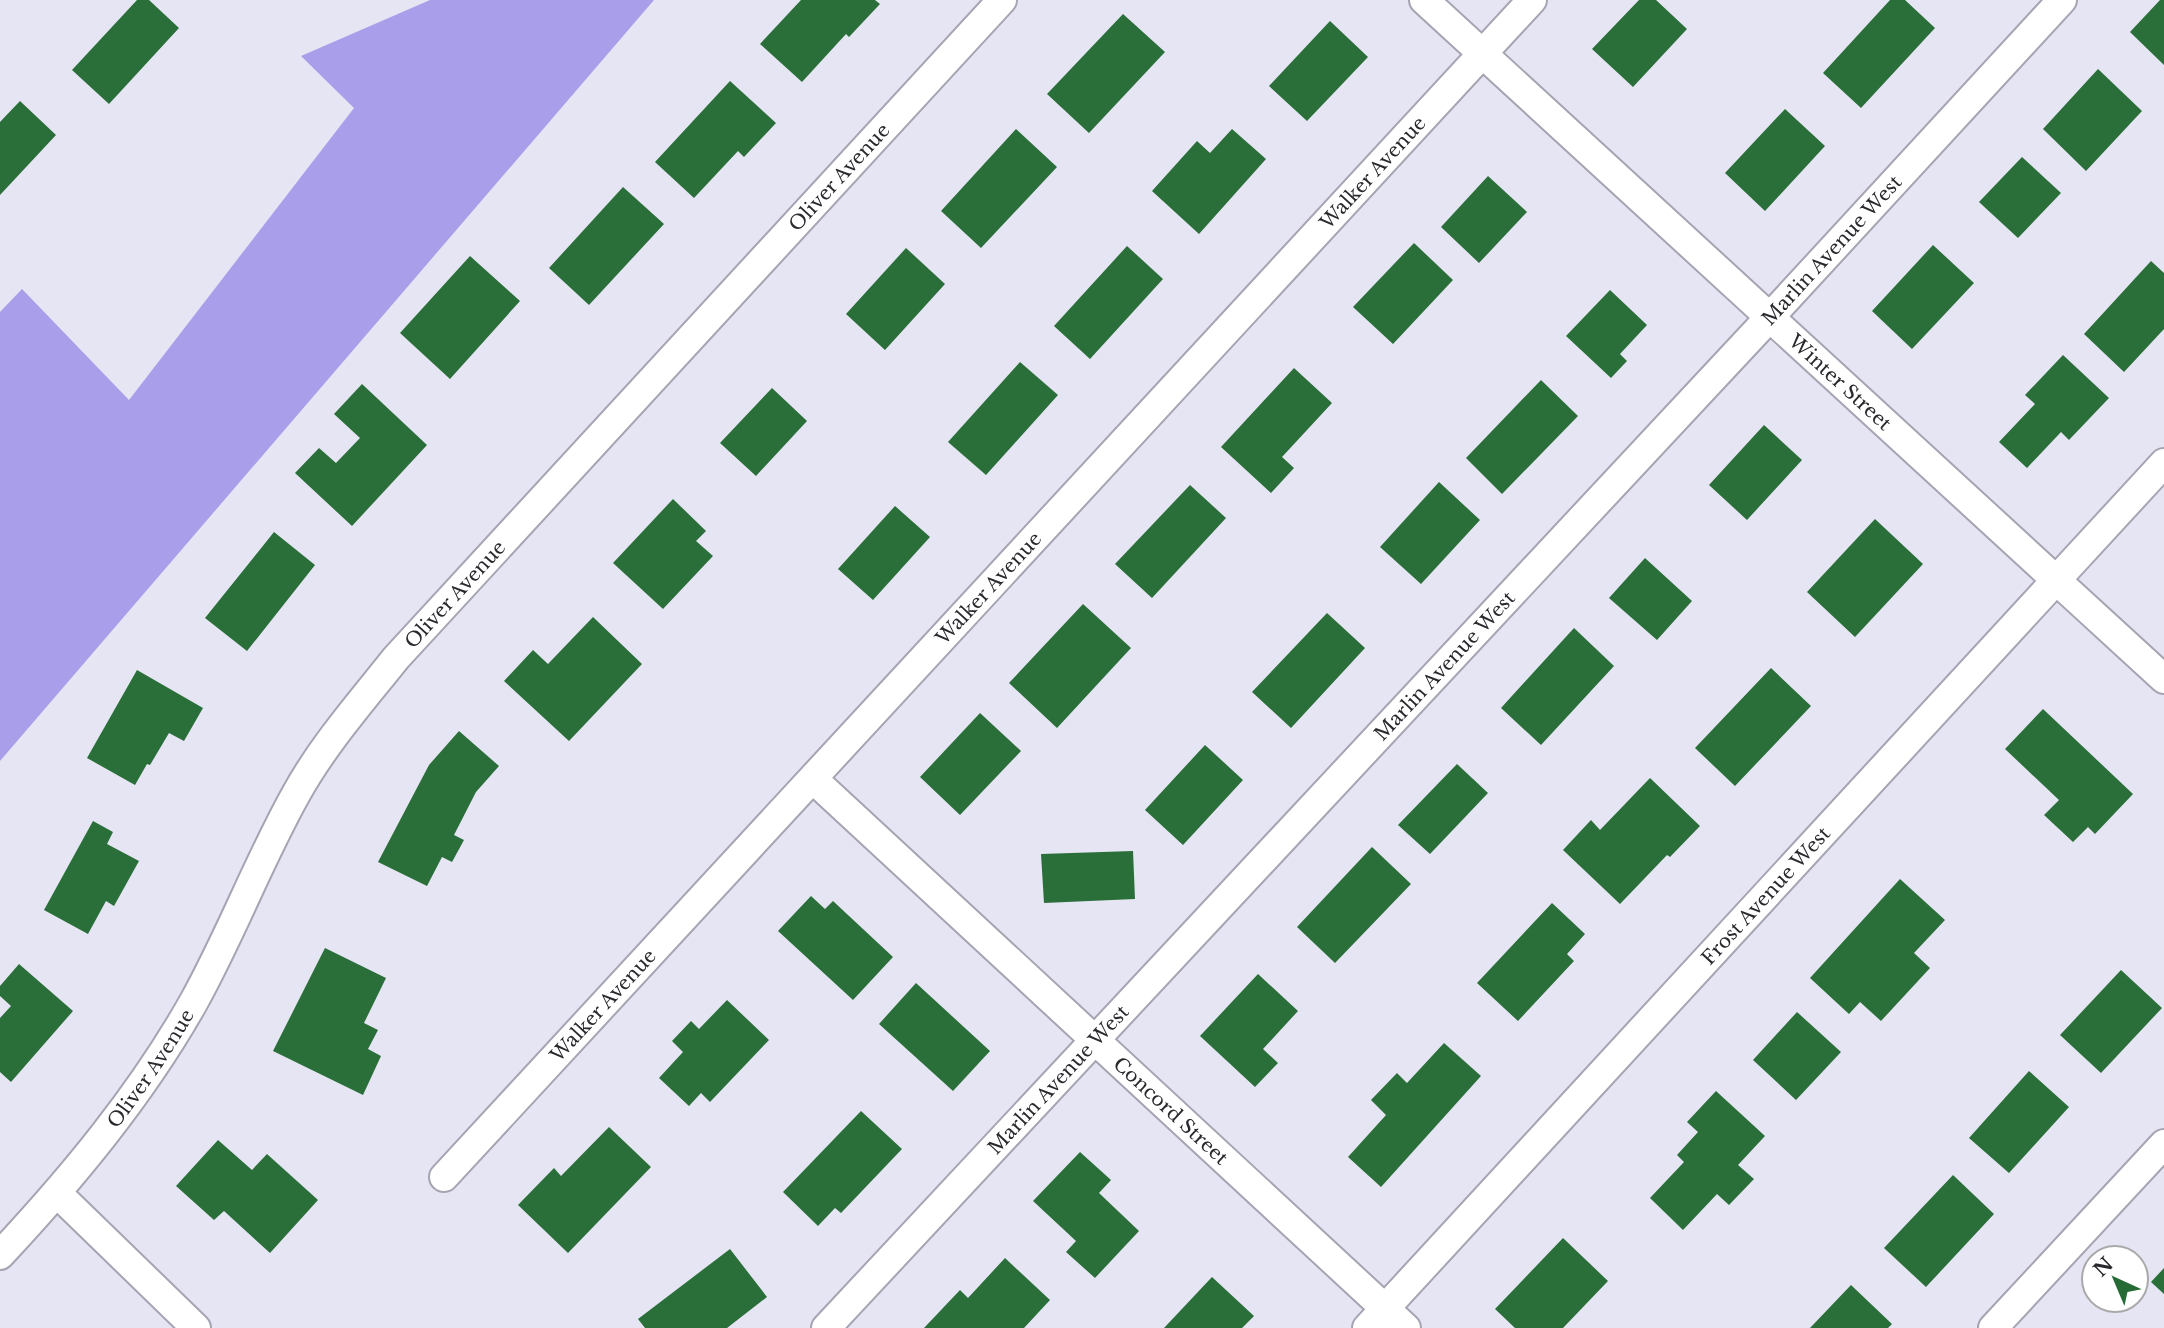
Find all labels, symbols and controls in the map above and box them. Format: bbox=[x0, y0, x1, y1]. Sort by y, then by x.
street label: Walker Avenue bbox=[1315, 112, 1431, 235]
street label: Oliver Avenue bbox=[784, 119, 894, 236]
street label: Marlin Avenue West bbox=[1757, 170, 1907, 330]
street label: Winter Street bbox=[1783, 329, 1897, 436]
street label: Walker Avenue bbox=[930, 527, 1046, 650]
street label: Oliver Avenue bbox=[400, 536, 510, 653]
street label: Marlin Avenue West bbox=[1370, 586, 1520, 745]
street label: Frost Avenue West bbox=[1697, 822, 1835, 970]
street label: Walker Avenue bbox=[545, 944, 661, 1067]
street label: Marlin Avenue West bbox=[983, 1000, 1134, 1159]
street label: Oliver Avenue bbox=[103, 1005, 199, 1133]
street label: Concord Street bbox=[1109, 1052, 1233, 1170]
north arrow bbox=[2080, 1244, 2150, 1314]
text: N bbox=[2089, 1253, 2118, 1282]

